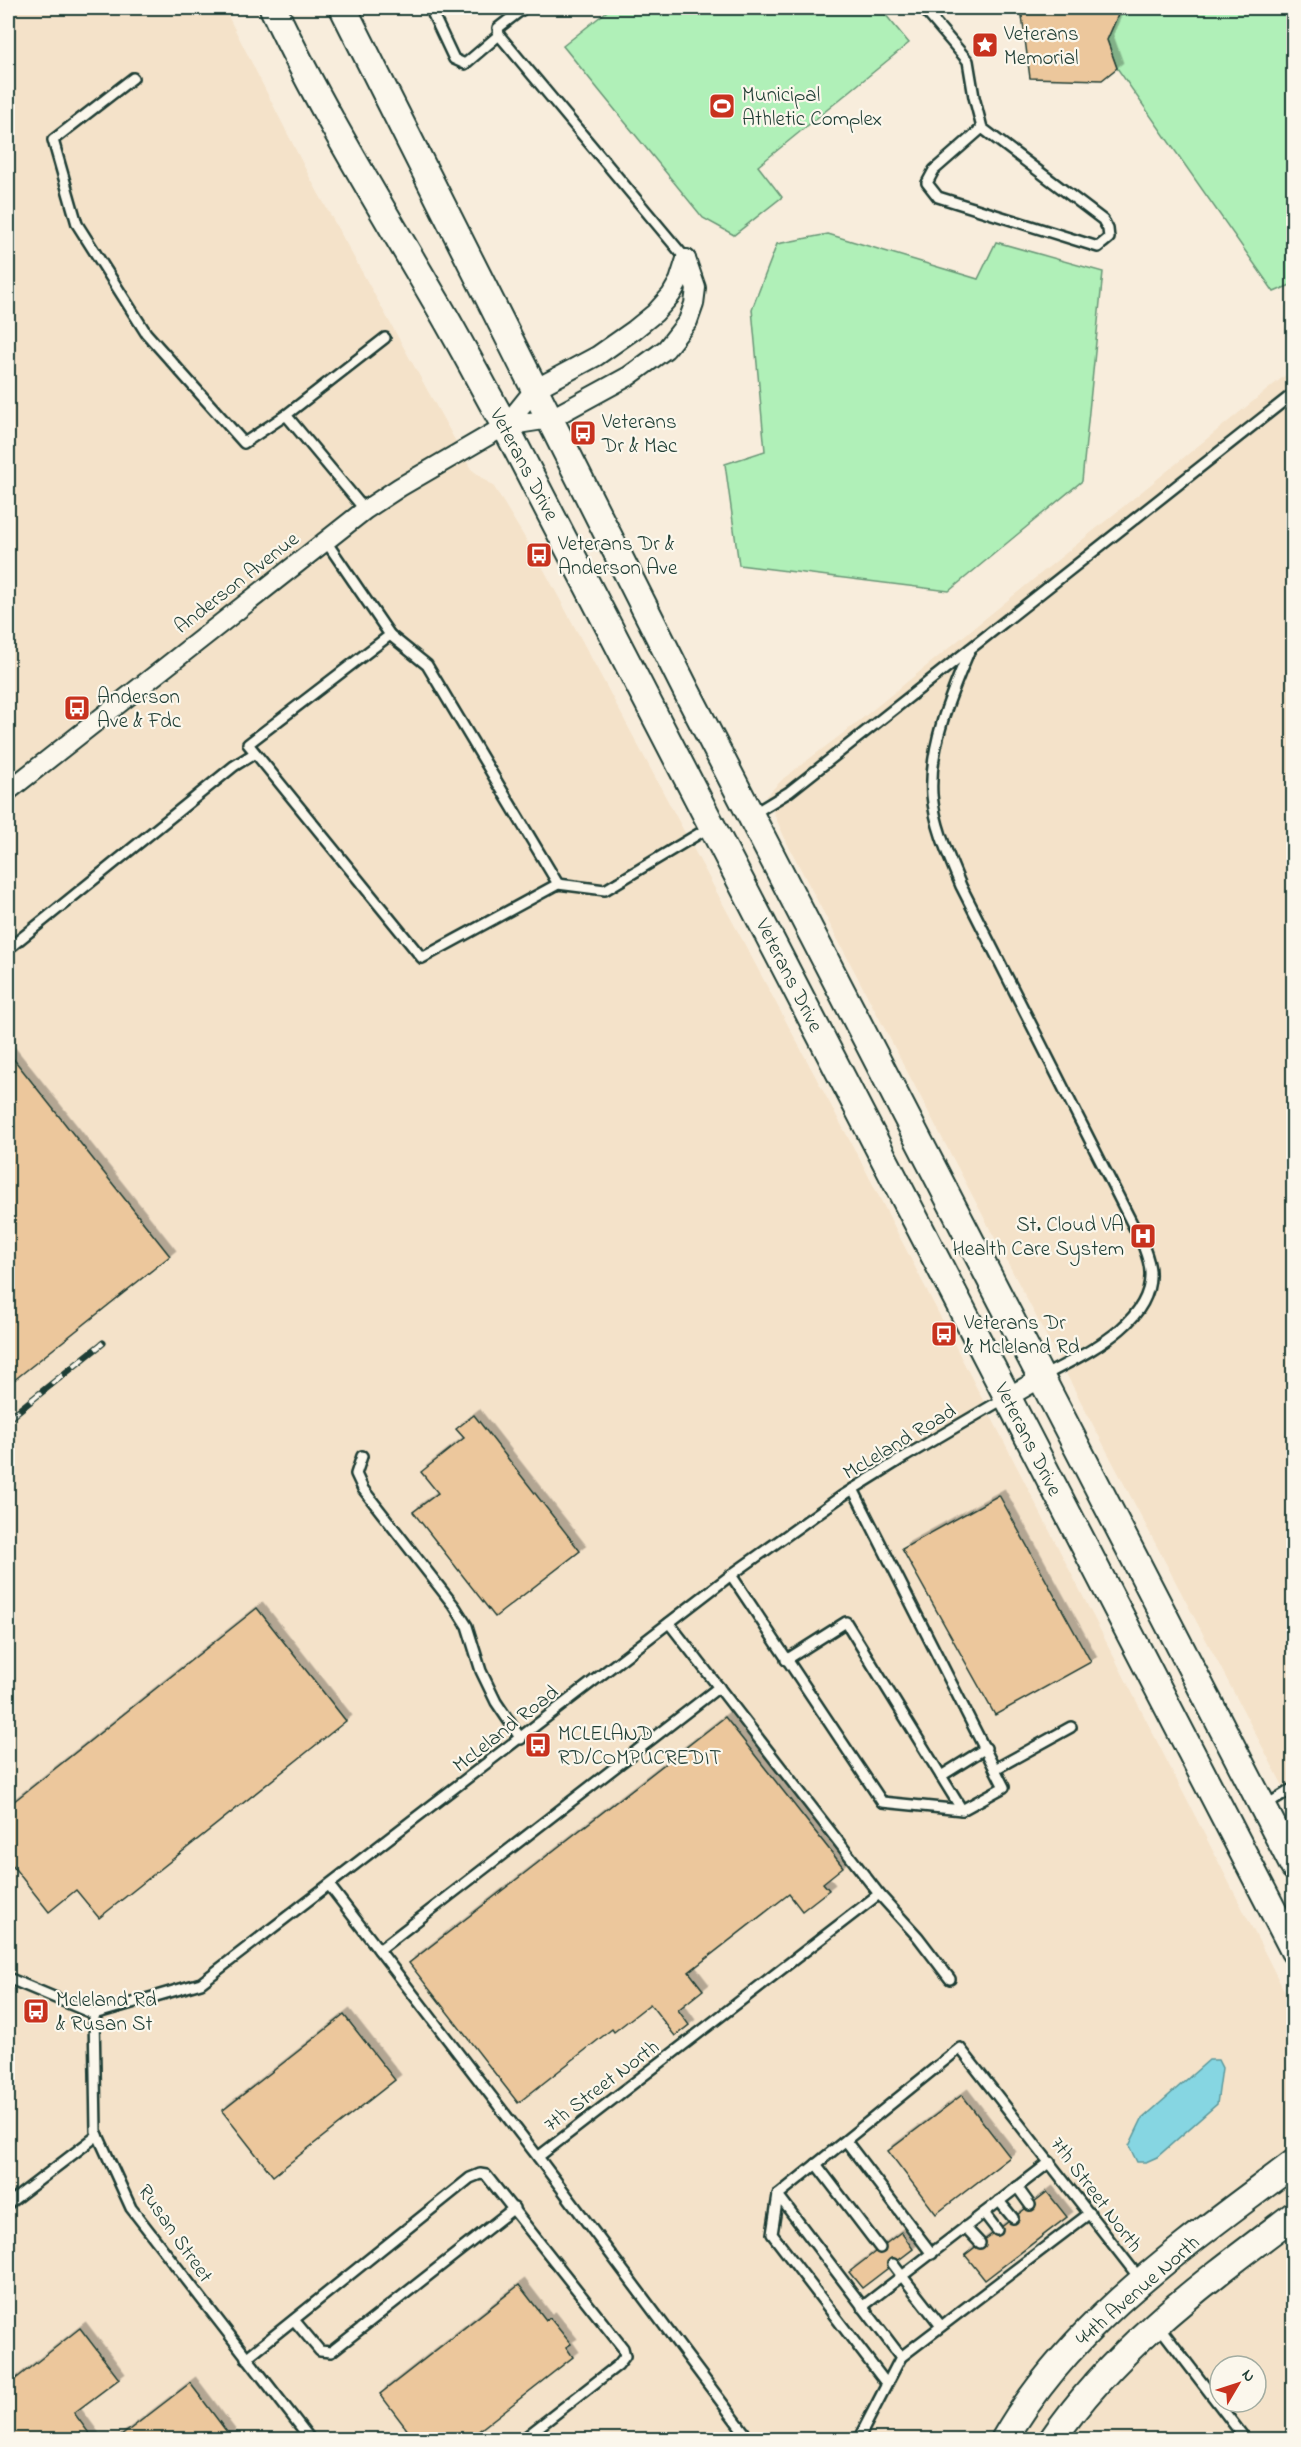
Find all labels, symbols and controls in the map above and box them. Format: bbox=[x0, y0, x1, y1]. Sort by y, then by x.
place label: Veterans Memorial bbox=[1003, 20, 1079, 74]
place icon: Veterans Memorial bbox=[970, 30, 1000, 60]
place label: Municipal Athletic Complex bbox=[742, 81, 882, 135]
sports icon: Municipal Athletic Complex bbox=[707, 91, 737, 121]
street label: Veterans Drive bbox=[480, 402, 566, 527]
place label: Veterans Dr & Mac bbox=[601, 408, 678, 462]
bus stop icon: Veterans Dr & Mac bbox=[568, 418, 598, 448]
street label: Anderson Avenue bbox=[168, 525, 306, 642]
place label: Veterans Dr & Anderson Ave bbox=[557, 530, 678, 584]
bus stop icon: Veterans Dr & Anderson Ave bbox=[524, 540, 554, 570]
place label: Anderson Ave & Fdc bbox=[97, 683, 182, 737]
bus stop icon: Anderson Ave & Fdc bbox=[62, 693, 92, 723]
street label: Veterans Drive bbox=[746, 913, 830, 1038]
place label: St. Cloud VA Health Care System bbox=[953, 1211, 1124, 1267]
hospital icon: St. Cloud VA Health Care System bbox=[1128, 1221, 1158, 1251]
place label: Veterans Dr & Mcleland Rd bbox=[963, 1309, 1080, 1363]
bus stop icon: Veterans Dr & Mcleland Rd bbox=[929, 1319, 959, 1349]
street label: Veterans Drive bbox=[985, 1377, 1069, 1502]
street label: McLeland Road bbox=[838, 1397, 962, 1488]
street label: McLeland Road bbox=[447, 1678, 566, 1781]
place label: MCLELAND RD/COMPUCREDIT bbox=[558, 1720, 721, 1774]
bus stop icon: MCLELAND RD/COMPUCREDIT bbox=[523, 1730, 553, 1760]
place label: Mcleland Rd & Rusan St bbox=[56, 1986, 157, 2040]
bus stop icon: Mcleland Rd & Rusan St bbox=[21, 1996, 51, 2026]
street label: 7th Street North bbox=[538, 2033, 666, 2140]
street label: 7th Street North bbox=[1042, 2131, 1149, 2259]
street label: Rusan Street bbox=[129, 2179, 219, 2289]
street label: 44th Avenue North bbox=[1070, 2229, 1207, 2354]
north arrow bbox=[1208, 2354, 1268, 2414]
text: N bbox=[1235, 2364, 1261, 2388]

